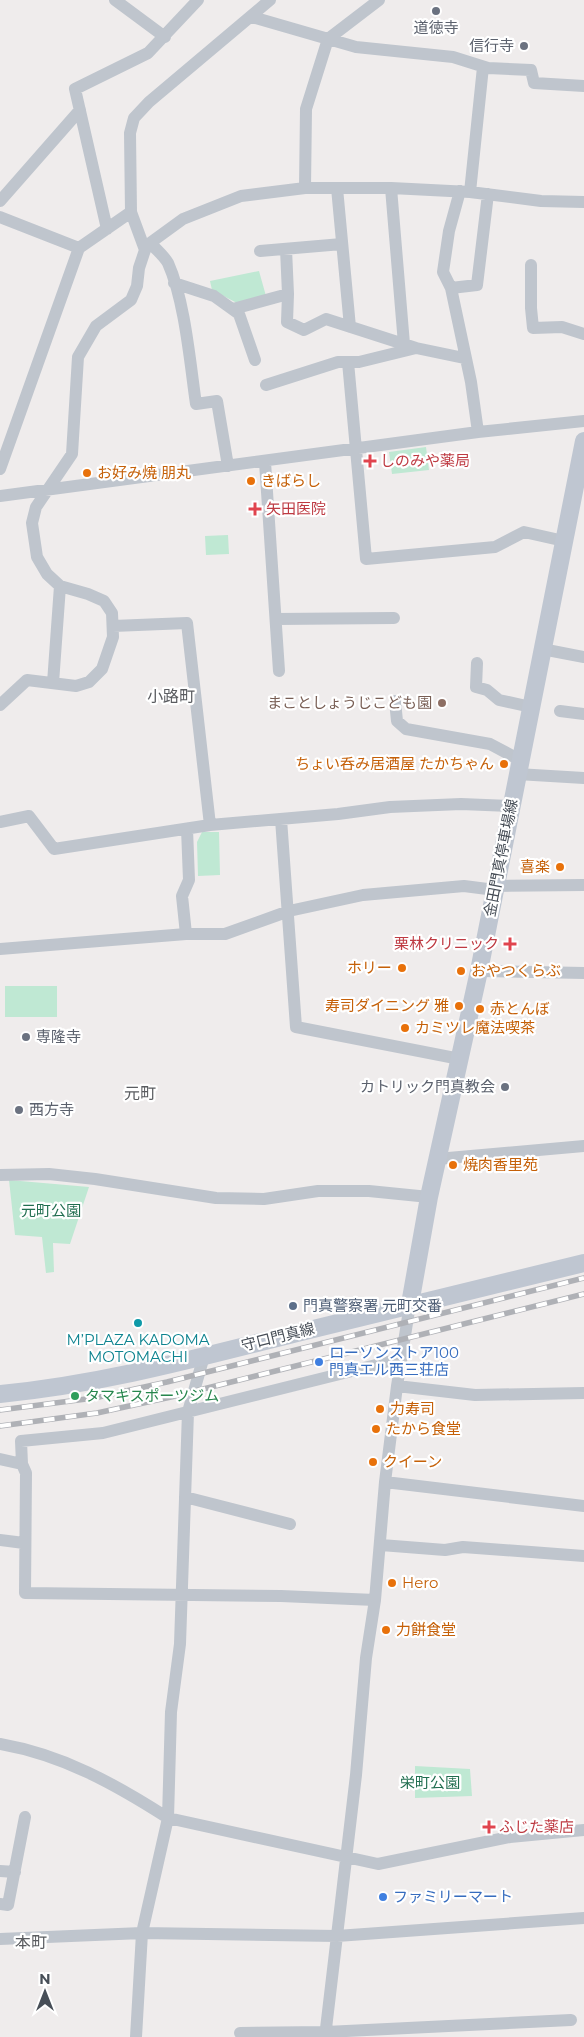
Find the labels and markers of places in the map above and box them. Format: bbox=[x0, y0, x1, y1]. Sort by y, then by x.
marker: 道徳寺 bbox=[430, 5, 442, 17]
place label: 道徳寺 bbox=[413, 18, 459, 37]
place label: 信行寺 bbox=[469, 36, 514, 55]
marker: 信行寺 bbox=[518, 40, 530, 52]
place label: しのみや薬局 bbox=[380, 451, 470, 470]
marker: しのみや薬局 bbox=[364, 455, 376, 467]
place label: お好み焼 朋丸 bbox=[97, 463, 191, 482]
marker: お好み焼 朋丸 bbox=[81, 467, 93, 479]
place label: きばらし bbox=[261, 471, 321, 490]
marker: きばらし bbox=[245, 475, 257, 487]
place label: 矢田医院 bbox=[266, 499, 326, 518]
marker: 矢田医院 bbox=[248, 502, 262, 516]
place label: まことしょうじこども園 bbox=[267, 693, 432, 712]
marker: まことしょうじこども園 bbox=[436, 697, 448, 709]
place label: ちょい呑み居酒屋 たかちゃん bbox=[295, 754, 494, 773]
marker: ちょい呑み居酒屋 たかちゃん bbox=[498, 758, 510, 770]
place label: 喜楽 bbox=[520, 857, 550, 876]
marker: 喜楽 bbox=[554, 861, 566, 873]
place label: 栗林クリニック bbox=[394, 934, 499, 953]
marker: 栗林クリニック bbox=[503, 937, 517, 951]
place label: ホリー bbox=[347, 958, 392, 977]
place label: おやつくらぶ bbox=[471, 961, 561, 980]
marker: ホリー bbox=[396, 962, 408, 974]
marker: おやつくらぶ bbox=[455, 965, 467, 977]
place label: 寿司ダイニング 雅 bbox=[325, 996, 449, 1015]
place label: 赤とんぼ bbox=[490, 999, 550, 1018]
marker: 寿司ダイニング 雅 bbox=[453, 1000, 465, 1012]
marker: 赤とんぼ bbox=[474, 1003, 486, 1015]
place label: カミツレ魔法喫茶 bbox=[415, 1018, 535, 1037]
marker: カミツレ魔法喫茶 bbox=[399, 1022, 411, 1034]
place label: 専隆寺 bbox=[36, 1027, 81, 1046]
marker: 専隆寺 bbox=[20, 1031, 32, 1043]
place label: カトリック門真教会 bbox=[360, 1077, 495, 1096]
marker: カトリック門真教会 bbox=[499, 1081, 511, 1093]
place label: 西方寺 bbox=[29, 1100, 74, 1119]
marker: 西方寺 bbox=[13, 1104, 25, 1116]
place label: 焼肉香里苑 bbox=[463, 1155, 538, 1174]
marker: 焼肉香里苑 bbox=[447, 1159, 459, 1171]
place label: 門真警察署 元町交番 bbox=[303, 1296, 442, 1315]
marker: 門真警察署 元町交番 bbox=[287, 1300, 299, 1312]
marker: M’PLAZA KADOMA MOTOMACHI bbox=[132, 1317, 144, 1329]
place label: M’PLAZA KADOMA MOTOMACHI bbox=[66, 1330, 210, 1366]
place label: ローソンストア100 門真エル西三荘店 bbox=[329, 1343, 459, 1379]
marker: ローソンストア100 門真エル西三荘店 bbox=[313, 1356, 325, 1368]
place label: タマキスポーツジム bbox=[85, 1386, 219, 1405]
marker: タマキスポーツジム bbox=[69, 1390, 81, 1402]
place label: 力寿司 bbox=[390, 1399, 435, 1418]
marker: 力寿司 bbox=[374, 1403, 386, 1415]
place label: たから食堂 bbox=[386, 1419, 461, 1438]
marker: たから食堂 bbox=[370, 1423, 382, 1435]
place label: クイーン bbox=[383, 1452, 442, 1471]
marker: クイーン bbox=[367, 1456, 379, 1468]
place label: Hero bbox=[402, 1573, 438, 1592]
marker: Hero bbox=[386, 1577, 398, 1589]
place label: 力餅食堂 bbox=[396, 1620, 456, 1639]
marker: 力餅食堂 bbox=[380, 1624, 392, 1636]
place label: ふじた薬店 bbox=[499, 1817, 574, 1836]
marker: ふじた薬店 bbox=[483, 1821, 495, 1833]
place label: ファミリーマート bbox=[393, 1887, 513, 1906]
marker: ファミリーマート bbox=[377, 1891, 389, 1903]

